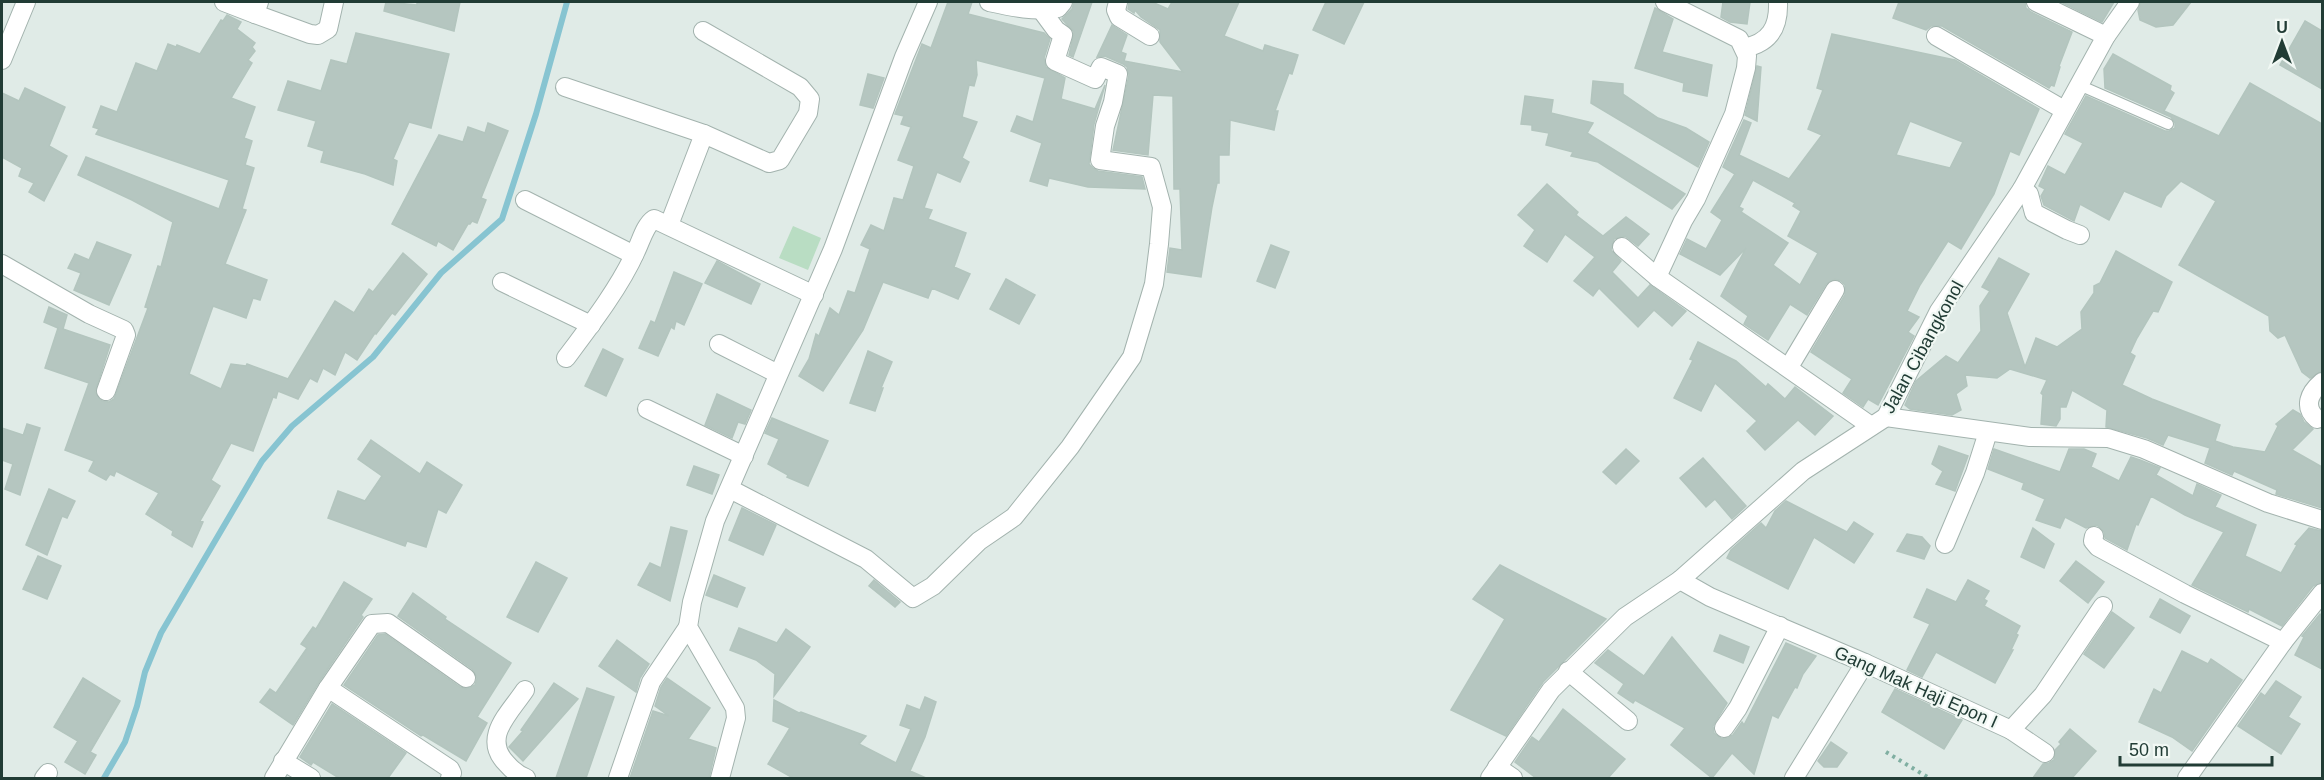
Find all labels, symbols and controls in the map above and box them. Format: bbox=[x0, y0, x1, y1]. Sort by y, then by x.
north arrow bbox=[2252, 12, 2312, 72]
text: U bbox=[2276, 19, 2288, 36]
street label: Jalan Cibangkonol bbox=[1878, 277, 1968, 417]
street label: Gang Mak Haji Epon I bbox=[1831, 642, 2001, 732]
scale bar bbox=[2120, 729, 2272, 767]
text: 50 m bbox=[2129, 740, 2169, 760]

